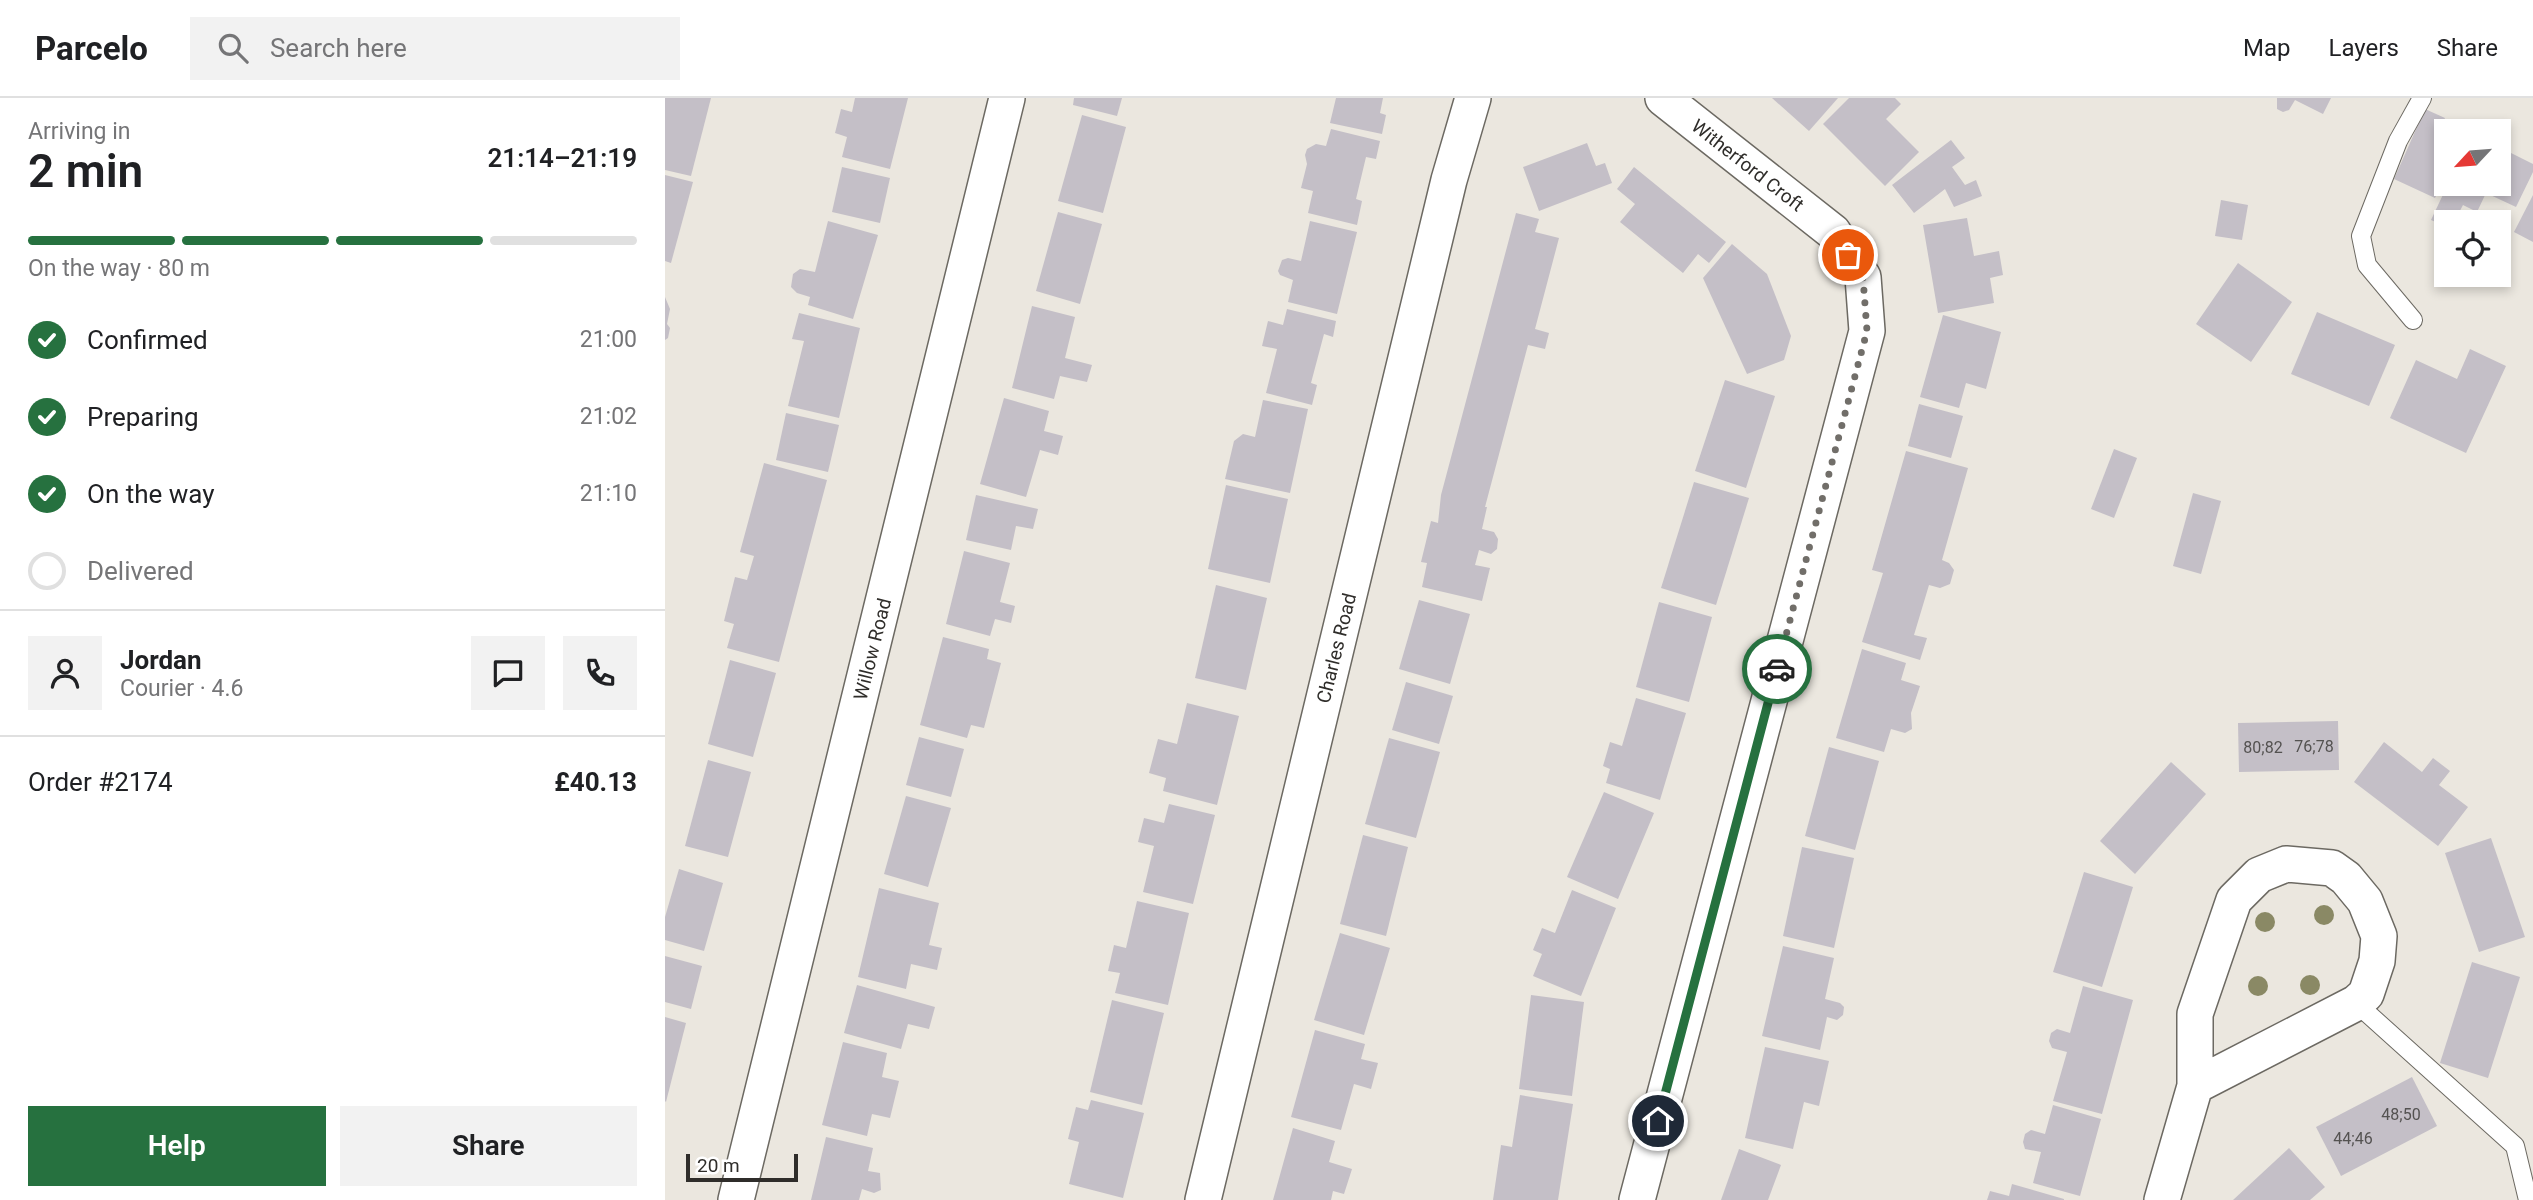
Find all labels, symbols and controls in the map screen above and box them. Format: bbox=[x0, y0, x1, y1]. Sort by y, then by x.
search box bbox=[190, 17, 680, 80]
text: Parcelo bbox=[35, 29, 148, 68]
icon: search bbox=[214, 29, 252, 67]
text: Search here bbox=[270, 33, 407, 63]
text: Map bbox=[2243, 34, 2291, 62]
text: Layers bbox=[2329, 34, 2399, 62]
text: Share bbox=[2437, 34, 2498, 62]
street label: Witherford Croft bbox=[1687, 114, 1808, 216]
text: Arriving in bbox=[28, 118, 131, 145]
north arrow bbox=[2434, 119, 2511, 196]
map controls bbox=[2434, 119, 2511, 287]
text: 21:14–21:19 bbox=[487, 143, 637, 173]
text: 2 min bbox=[28, 144, 143, 198]
button: locate bbox=[2434, 210, 2511, 287]
pin bbox=[1818, 225, 1878, 285]
icon: bag bbox=[1829, 236, 1867, 274]
text: On the way · 80 m bbox=[28, 255, 210, 282]
icon: check bbox=[28, 321, 66, 359]
text: Confirmed bbox=[87, 325, 208, 355]
text: 21:00 bbox=[580, 326, 637, 353]
icon: check bbox=[28, 398, 66, 436]
text: Preparing bbox=[87, 402, 199, 432]
text: 21:02 bbox=[580, 403, 637, 430]
icon: check bbox=[28, 475, 66, 513]
text: On the way bbox=[87, 479, 215, 509]
text: 21:10 bbox=[580, 480, 637, 507]
text: Delivered bbox=[87, 556, 194, 586]
street label: Charles Road bbox=[1312, 591, 1361, 705]
street label: Willow Road bbox=[849, 596, 896, 702]
courier bbox=[1742, 634, 1812, 704]
button: person bbox=[28, 636, 102, 710]
button: chat bbox=[471, 636, 545, 710]
button: phone bbox=[563, 636, 637, 710]
text: Jordan bbox=[120, 645, 202, 675]
icon: car bbox=[1758, 650, 1796, 688]
text: Courier · 4.6 bbox=[120, 675, 243, 702]
house number: 76;78 bbox=[2294, 737, 2334, 756]
house number: 80;82 bbox=[2243, 738, 2283, 757]
text: Order #2174 bbox=[28, 767, 173, 797]
text: £40.13 bbox=[554, 767, 637, 797]
pin bbox=[1628, 1091, 1688, 1151]
icon: home bbox=[1639, 1102, 1677, 1140]
house number: 48;50 bbox=[2381, 1105, 2421, 1124]
button: Help bbox=[28, 1106, 326, 1186]
button: Share bbox=[340, 1106, 637, 1186]
house number: 44;46 bbox=[2333, 1129, 2373, 1148]
scale bar bbox=[686, 1151, 798, 1183]
text: 20 m bbox=[697, 1154, 740, 1177]

